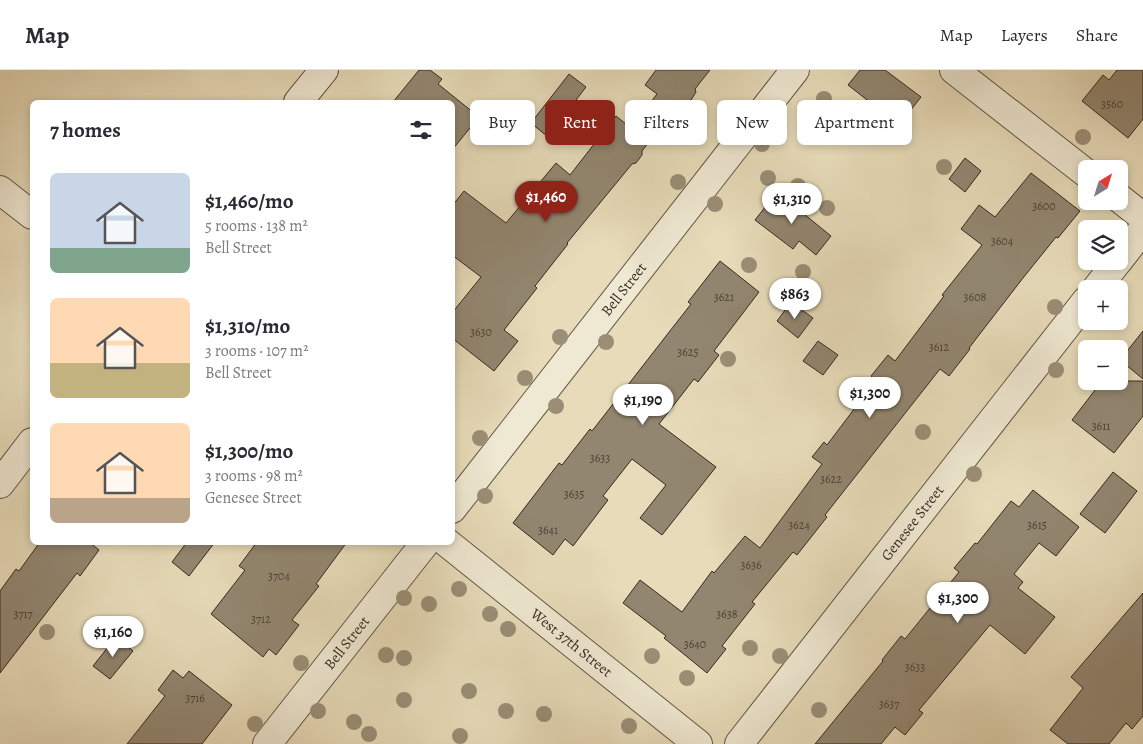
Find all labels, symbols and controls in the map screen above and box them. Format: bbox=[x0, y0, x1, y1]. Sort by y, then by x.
text: Map bbox=[25, 19, 69, 51]
text: Map bbox=[940, 23, 973, 47]
text: Layers bbox=[1001, 23, 1048, 47]
text: Share bbox=[1076, 23, 1118, 47]
house number: 3560 bbox=[1101, 96, 1123, 112]
chip: Buy bbox=[470, 100, 535, 145]
chip: Rent bbox=[545, 100, 615, 145]
chip: Filters bbox=[625, 100, 707, 145]
chip: New bbox=[717, 100, 787, 145]
chip: Apartment bbox=[797, 100, 912, 145]
text: 7 homes bbox=[50, 116, 121, 144]
icon: filters bbox=[407, 116, 435, 144]
north arrow bbox=[1078, 160, 1128, 210]
map controls bbox=[1078, 160, 1128, 390]
pin: $1,460 bbox=[505, 180, 587, 223]
pin: $1,310 bbox=[751, 182, 833, 225]
text: $1,460 bbox=[526, 186, 566, 208]
text: $1,460/mo bbox=[205, 187, 294, 215]
text: $1,310 bbox=[773, 188, 811, 210]
icon: home bbox=[90, 193, 150, 253]
house number: 3600 bbox=[1032, 198, 1056, 214]
text: 5 rooms · 138 m² bbox=[205, 215, 308, 237]
button: layers bbox=[1078, 220, 1128, 270]
house number: 3604 bbox=[991, 233, 1014, 249]
text: Bell Street bbox=[205, 237, 272, 259]
street label: Bell Street bbox=[597, 258, 651, 320]
pin: $863 bbox=[765, 278, 825, 320]
button: + bbox=[1078, 280, 1128, 330]
text: $863 bbox=[780, 283, 810, 305]
house number: 3621 bbox=[714, 289, 734, 305]
house number: 3608 bbox=[964, 289, 987, 305]
text: $1,310/mo bbox=[205, 312, 290, 340]
icon: home bbox=[90, 318, 150, 378]
house number: 3630 bbox=[470, 324, 492, 340]
house number: 3612 bbox=[929, 339, 949, 355]
text: 3 rooms · 107 m² bbox=[205, 340, 308, 362]
button: − bbox=[1078, 340, 1128, 390]
house number: 3625 bbox=[677, 344, 699, 360]
text: Bell Street bbox=[205, 362, 272, 384]
pin: $1,300 bbox=[829, 376, 911, 419]
text: $1,300 bbox=[850, 382, 890, 404]
pin: $1,190 bbox=[602, 384, 684, 426]
text: $1,190 bbox=[624, 389, 662, 411]
house number: 3611 bbox=[1092, 418, 1110, 434]
text: $1,300/mo bbox=[205, 437, 293, 465]
icon: home bbox=[90, 443, 150, 503]
house number: 3633 bbox=[590, 450, 610, 466]
text: 3 rooms · 98 m² bbox=[205, 465, 303, 487]
house number: 3622 bbox=[820, 471, 842, 487]
street label: Genesee Street bbox=[876, 481, 948, 565]
house number: 3635 bbox=[564, 486, 584, 502]
text: Genesee Street bbox=[205, 487, 302, 509]
house number: 3624 bbox=[788, 517, 810, 533]
house number: 3615 bbox=[1027, 517, 1047, 533]
house number: 3641 bbox=[538, 522, 558, 538]
house number: 3636 bbox=[740, 557, 762, 573]
house number: 3704 bbox=[268, 568, 290, 584]
pin: $1,300 bbox=[917, 582, 999, 624]
text: $1,300 bbox=[938, 587, 978, 609]
street label: West 37th Street bbox=[526, 603, 617, 681]
house number: 3717 bbox=[13, 606, 34, 622]
house number: 3638 bbox=[716, 606, 738, 622]
house number: 3712 bbox=[251, 611, 271, 627]
street label: Bell Street bbox=[320, 612, 374, 673]
pin: $1,160 bbox=[72, 616, 154, 658]
text: $1,160 bbox=[94, 621, 132, 643]
house number: 3640 bbox=[684, 636, 706, 652]
house number: 3633 bbox=[905, 659, 925, 675]
house number: 3716 bbox=[185, 690, 205, 706]
house number: 3637 bbox=[879, 696, 900, 712]

